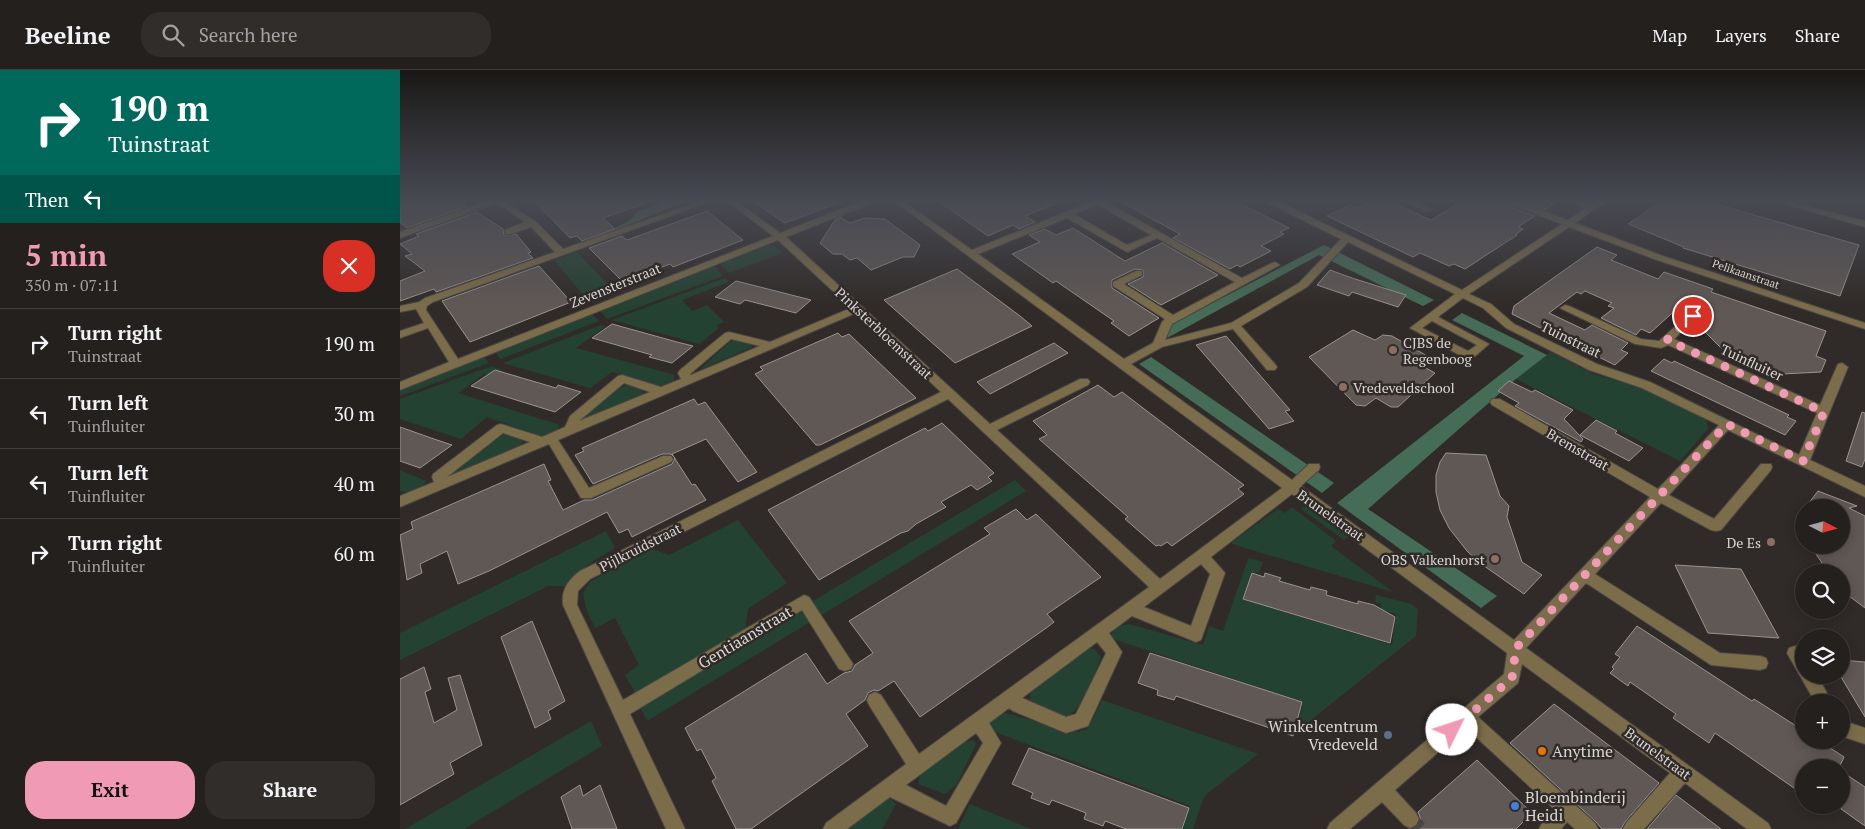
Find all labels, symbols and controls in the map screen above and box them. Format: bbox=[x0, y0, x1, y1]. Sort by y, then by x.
search box bbox=[141, 12, 491, 57]
text: Beeline bbox=[25, 19, 111, 51]
icon: search bbox=[159, 21, 187, 49]
text: Search here bbox=[199, 22, 297, 47]
text: Map bbox=[1652, 23, 1687, 47]
text: Layers bbox=[1715, 23, 1767, 47]
text: Share bbox=[1795, 23, 1840, 47]
text: 190 m bbox=[108, 85, 209, 131]
icon: right bbox=[25, 90, 90, 155]
text: Tuinstraat bbox=[108, 129, 210, 158]
icon: left bbox=[79, 185, 107, 213]
text: Then bbox=[25, 187, 69, 212]
text: 5 min bbox=[25, 235, 107, 275]
button: close bbox=[323, 240, 375, 292]
street label: Pelikaanstraat bbox=[1711, 256, 1781, 292]
street label: Zevensterstraat bbox=[567, 258, 664, 312]
text: 350 m · 07:11 bbox=[25, 274, 119, 296]
street label: Pinksterbloemstraat bbox=[831, 283, 937, 384]
pin bbox=[1672, 295, 1714, 337]
icon: arrive bbox=[1679, 302, 1707, 330]
street label: Tuinstraat bbox=[1538, 316, 1605, 362]
text: Turn right bbox=[68, 320, 162, 345]
icon: right bbox=[25, 330, 53, 358]
text: 190 m bbox=[324, 331, 375, 356]
place label: CJBS de Regenboog bbox=[1403, 333, 1473, 368]
street label: Tuinfluiter bbox=[1718, 339, 1787, 385]
marker: CJBS de Regenboog bbox=[1387, 344, 1399, 356]
text: Tuinstraat bbox=[68, 345, 142, 367]
place label: Vredeveldschool bbox=[1353, 378, 1455, 397]
marker: Vredeveldschool bbox=[1337, 381, 1349, 393]
text: Turn left bbox=[68, 390, 149, 415]
icon: left bbox=[25, 400, 53, 428]
text: 30 m bbox=[334, 401, 375, 426]
text: Tuinfluiter bbox=[68, 415, 145, 437]
street label: Bremstraat bbox=[1543, 424, 1613, 475]
text: Turn left bbox=[68, 460, 149, 485]
icon: left bbox=[25, 470, 53, 498]
text: 40 m bbox=[334, 471, 375, 496]
text: Tuinfluiter bbox=[68, 485, 145, 507]
street label: Brunelstraat bbox=[1294, 485, 1369, 545]
north arrow bbox=[1795, 499, 1850, 554]
map controls bbox=[1795, 499, 1850, 814]
street label: Pijlkruidstraat bbox=[596, 518, 685, 576]
text: Turn right bbox=[68, 530, 162, 555]
place label: De Es bbox=[1726, 533, 1761, 552]
marker: De Es bbox=[1765, 536, 1777, 548]
icon: right bbox=[25, 540, 53, 568]
text: 60 m bbox=[334, 541, 375, 566]
place label: OBS Valkenhorst bbox=[1381, 550, 1486, 569]
marker: OBS Valkenhorst bbox=[1489, 553, 1501, 565]
text: Tuinfluiter bbox=[68, 555, 145, 577]
button: search bbox=[1795, 564, 1850, 619]
street label: Gentiaanstraat bbox=[694, 600, 796, 674]
button: layers bbox=[1795, 629, 1850, 684]
button: + bbox=[1795, 694, 1850, 749]
position arrow bbox=[1425, 703, 1477, 755]
place label: Winkelcentrum Vredeveld bbox=[1268, 715, 1378, 755]
street label: Brunelstraat bbox=[1621, 723, 1696, 784]
marker: Winkelcentrum Vredeveld bbox=[1382, 729, 1394, 741]
place label: Anytime bbox=[1552, 740, 1613, 762]
marker: Anytime bbox=[1536, 745, 1548, 757]
button: − bbox=[1795, 759, 1850, 814]
button: Exit bbox=[25, 761, 195, 819]
button: Share bbox=[205, 761, 375, 819]
place label: Bloembinderij Heidi bbox=[1525, 786, 1626, 826]
marker: Bloembinderij Heidi bbox=[1509, 800, 1521, 812]

